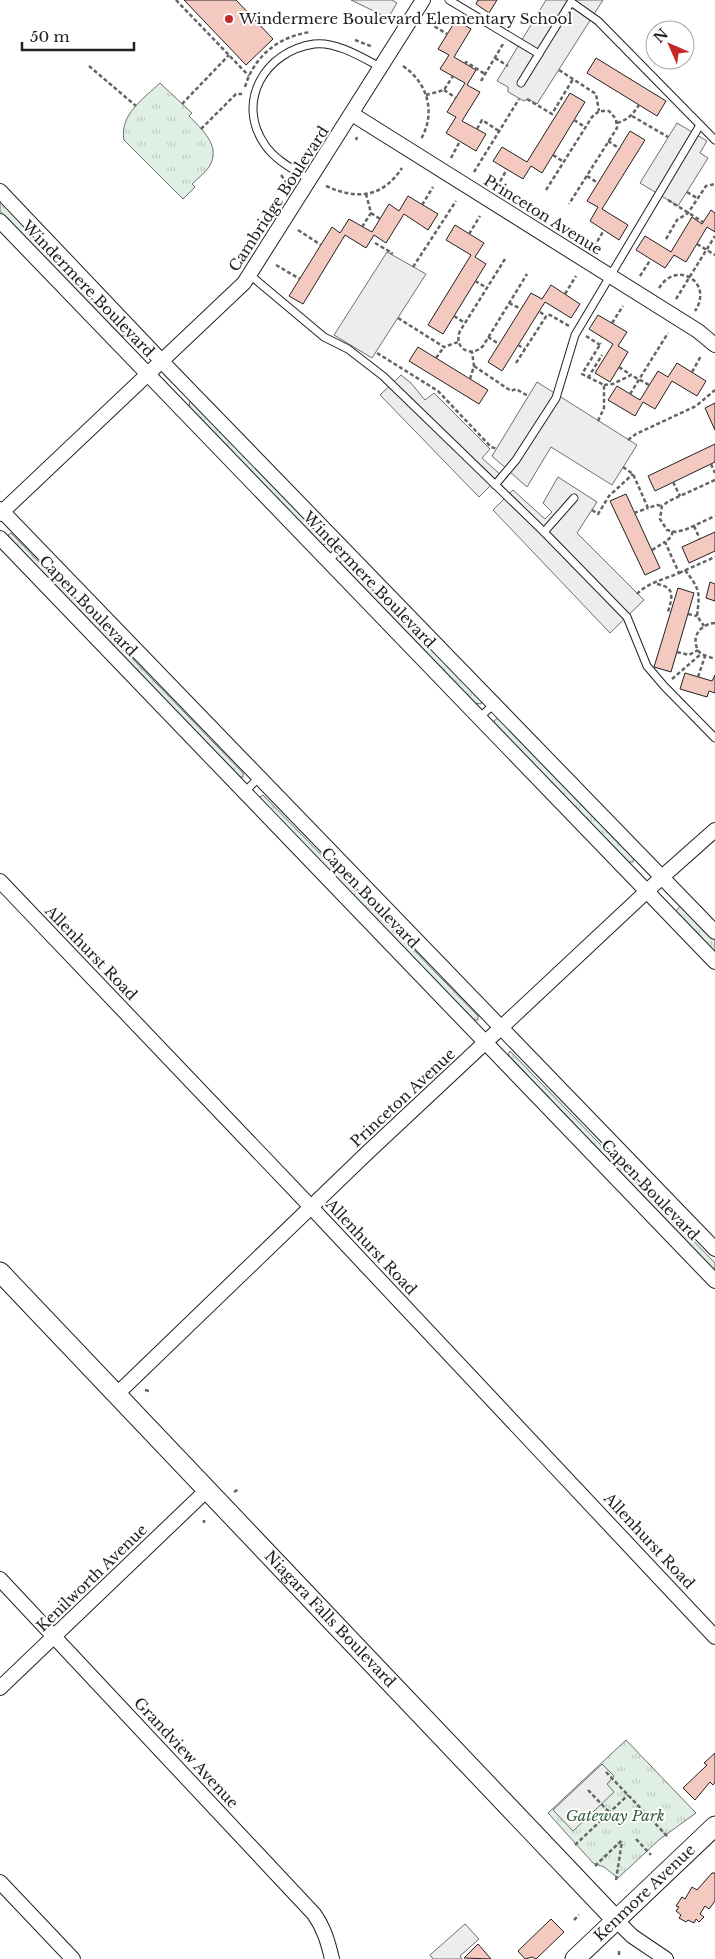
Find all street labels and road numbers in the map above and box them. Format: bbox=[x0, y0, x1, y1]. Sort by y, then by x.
street label: Cambridge Boulevard bbox=[224, 122, 333, 275]
street label: Princeton Avenue bbox=[480, 170, 606, 259]
street label: Windermere Boulevard bbox=[17, 216, 159, 361]
street label: Windermere Boulevard bbox=[298, 507, 440, 652]
street label: Capen Boulevard bbox=[35, 551, 141, 660]
street label: Capen Boulevard bbox=[317, 843, 423, 952]
street label: Allenhurst Road bbox=[41, 901, 141, 1004]
street label: Princeton Avenue bbox=[346, 1044, 459, 1151]
street label: Capen Boulevard bbox=[597, 1135, 703, 1244]
street label: Allenhurst Road bbox=[321, 1194, 421, 1299]
street label: Allenhurst Road bbox=[599, 1488, 699, 1593]
street label: Kenilworth Avenue bbox=[32, 1520, 151, 1635]
street label: Niagara Falls Boulevard bbox=[261, 1546, 400, 1691]
street label: Grandview Avenue bbox=[130, 1693, 243, 1812]
street label: Kenmore Avenue bbox=[590, 1840, 699, 1945]

